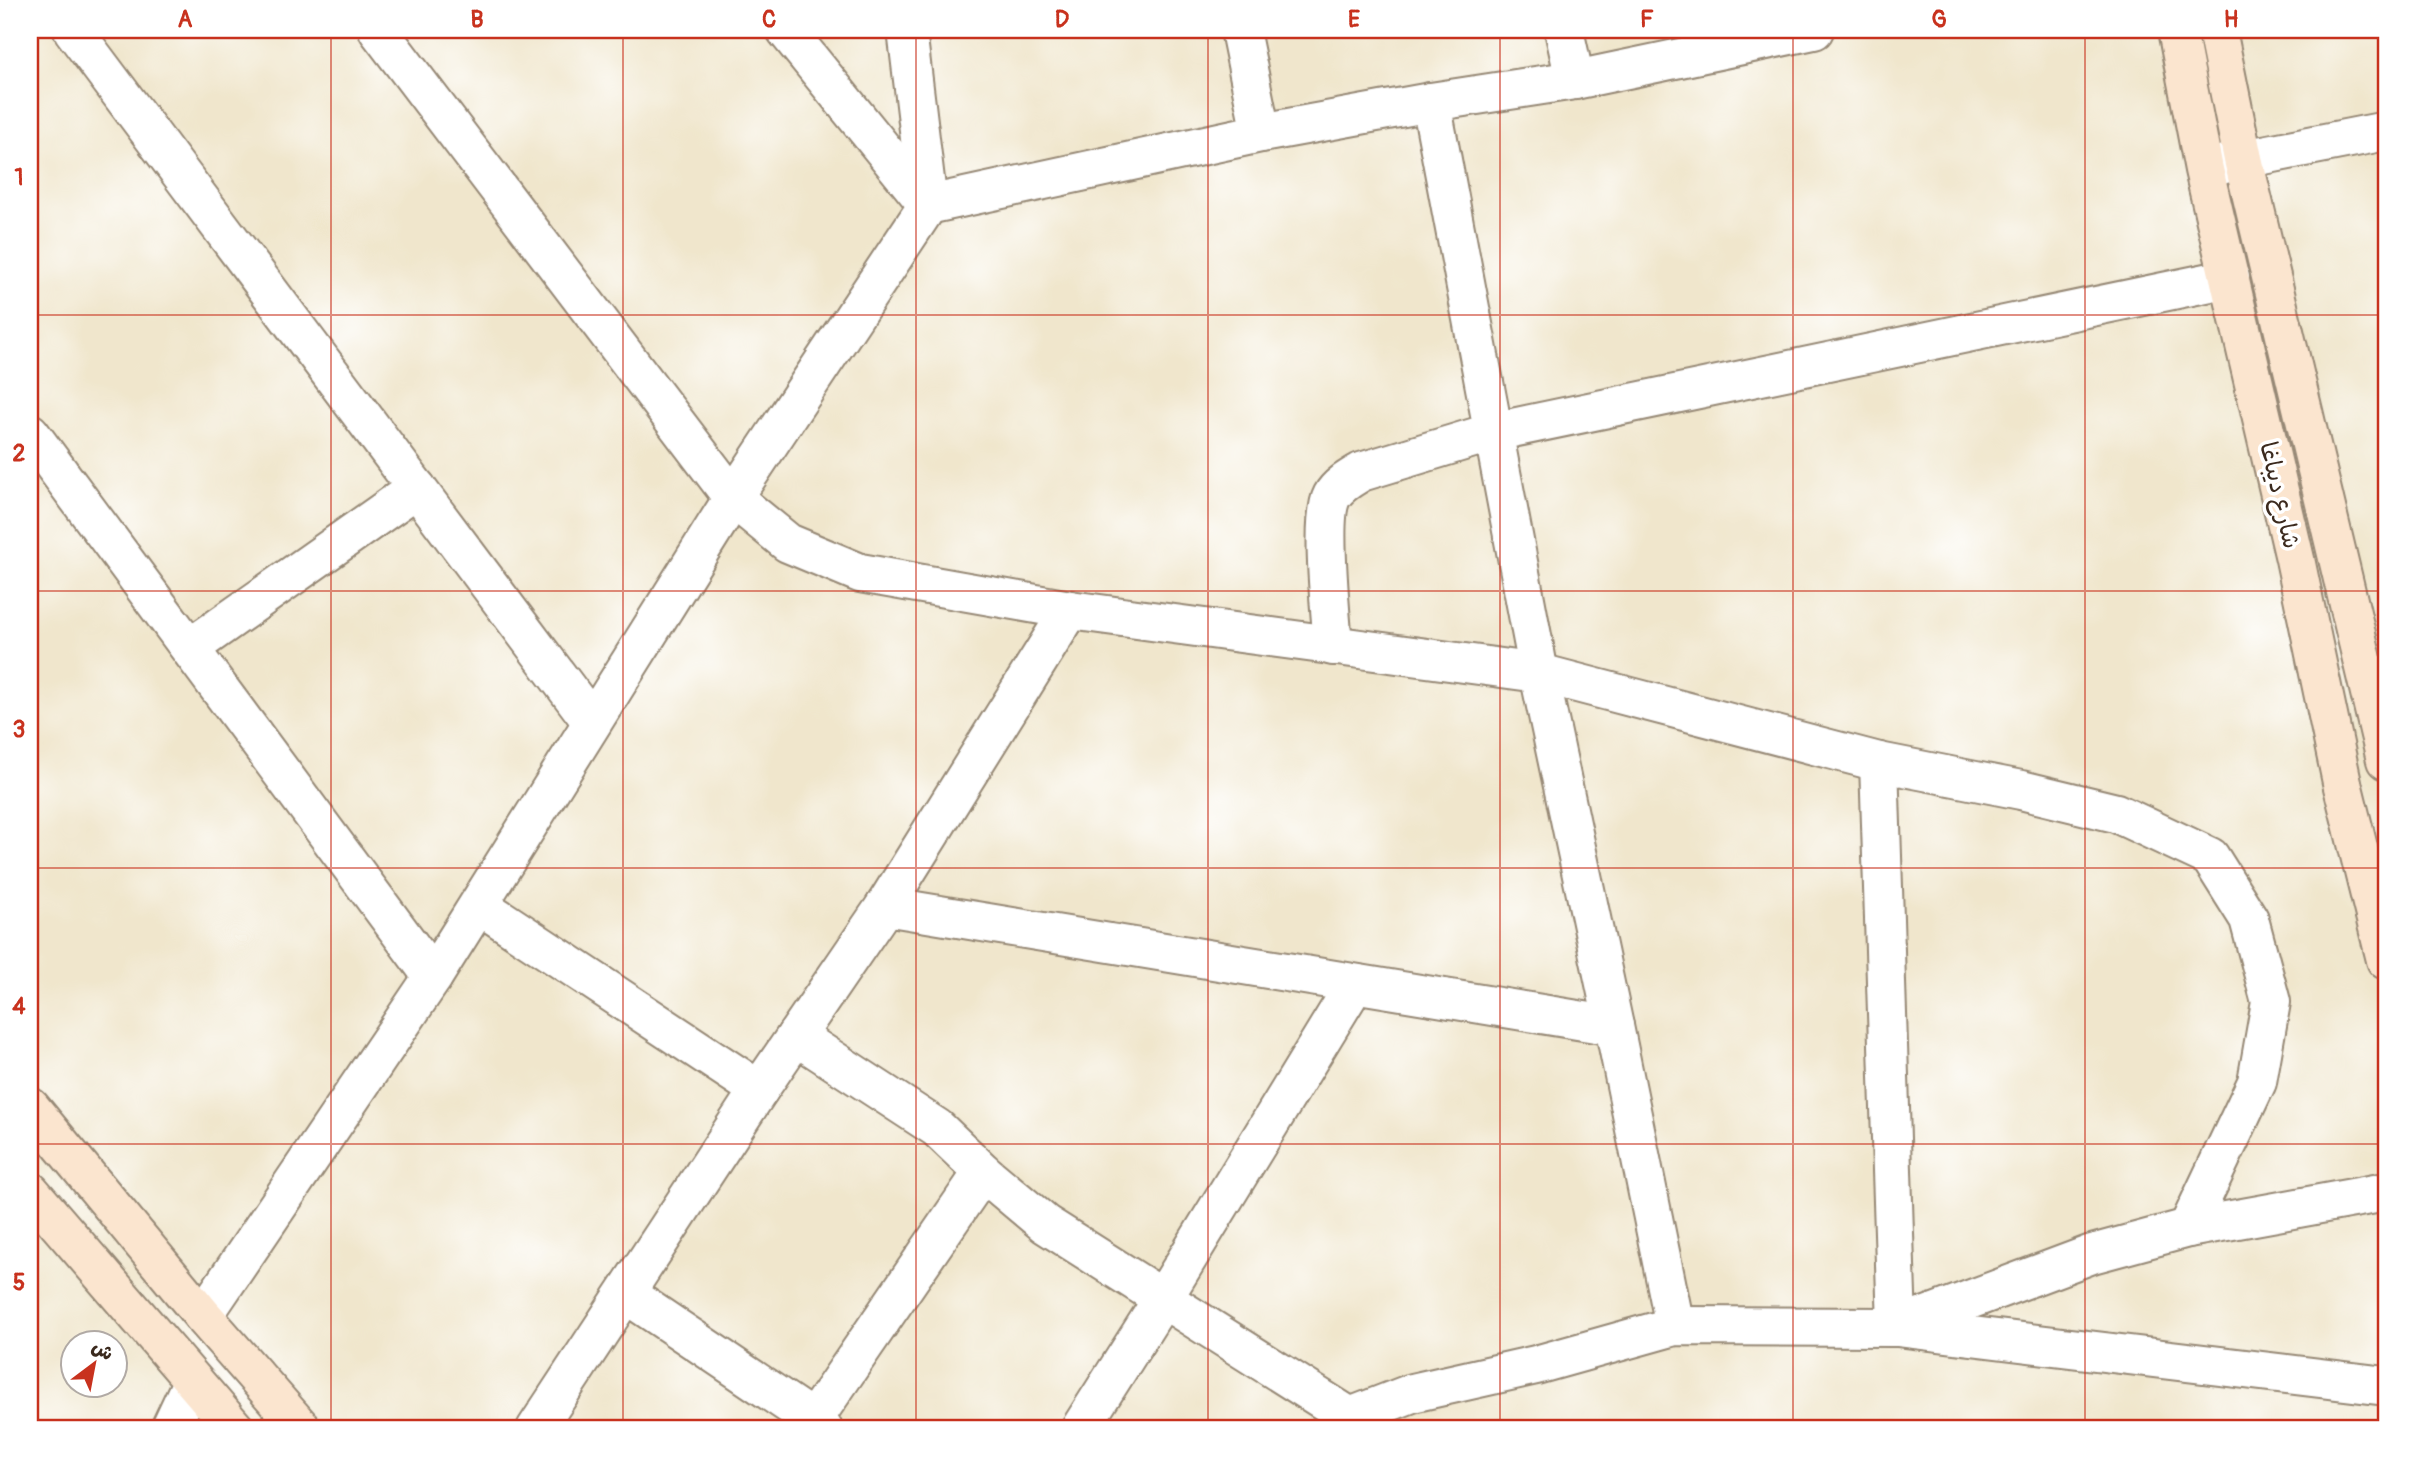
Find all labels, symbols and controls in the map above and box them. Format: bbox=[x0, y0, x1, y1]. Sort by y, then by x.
text: A bbox=[178, 5, 193, 34]
text: B bbox=[470, 5, 484, 34]
text: C bbox=[762, 5, 776, 34]
text: D bbox=[1055, 5, 1069, 34]
text: E bbox=[1348, 5, 1360, 34]
text: F bbox=[1640, 5, 1654, 34]
text: G bbox=[1931, 5, 1947, 34]
text: H bbox=[2224, 5, 2238, 34]
text: 1 bbox=[15, 163, 24, 192]
text: 2 bbox=[13, 439, 26, 468]
street label: شارع ديباغا bbox=[2251, 439, 2306, 552]
text: 3 bbox=[13, 715, 25, 744]
text: 4 bbox=[12, 992, 26, 1021]
text: 5 bbox=[13, 1268, 25, 1297]
north arrow bbox=[60, 1330, 130, 1400]
text: ش bbox=[87, 1335, 118, 1366]

